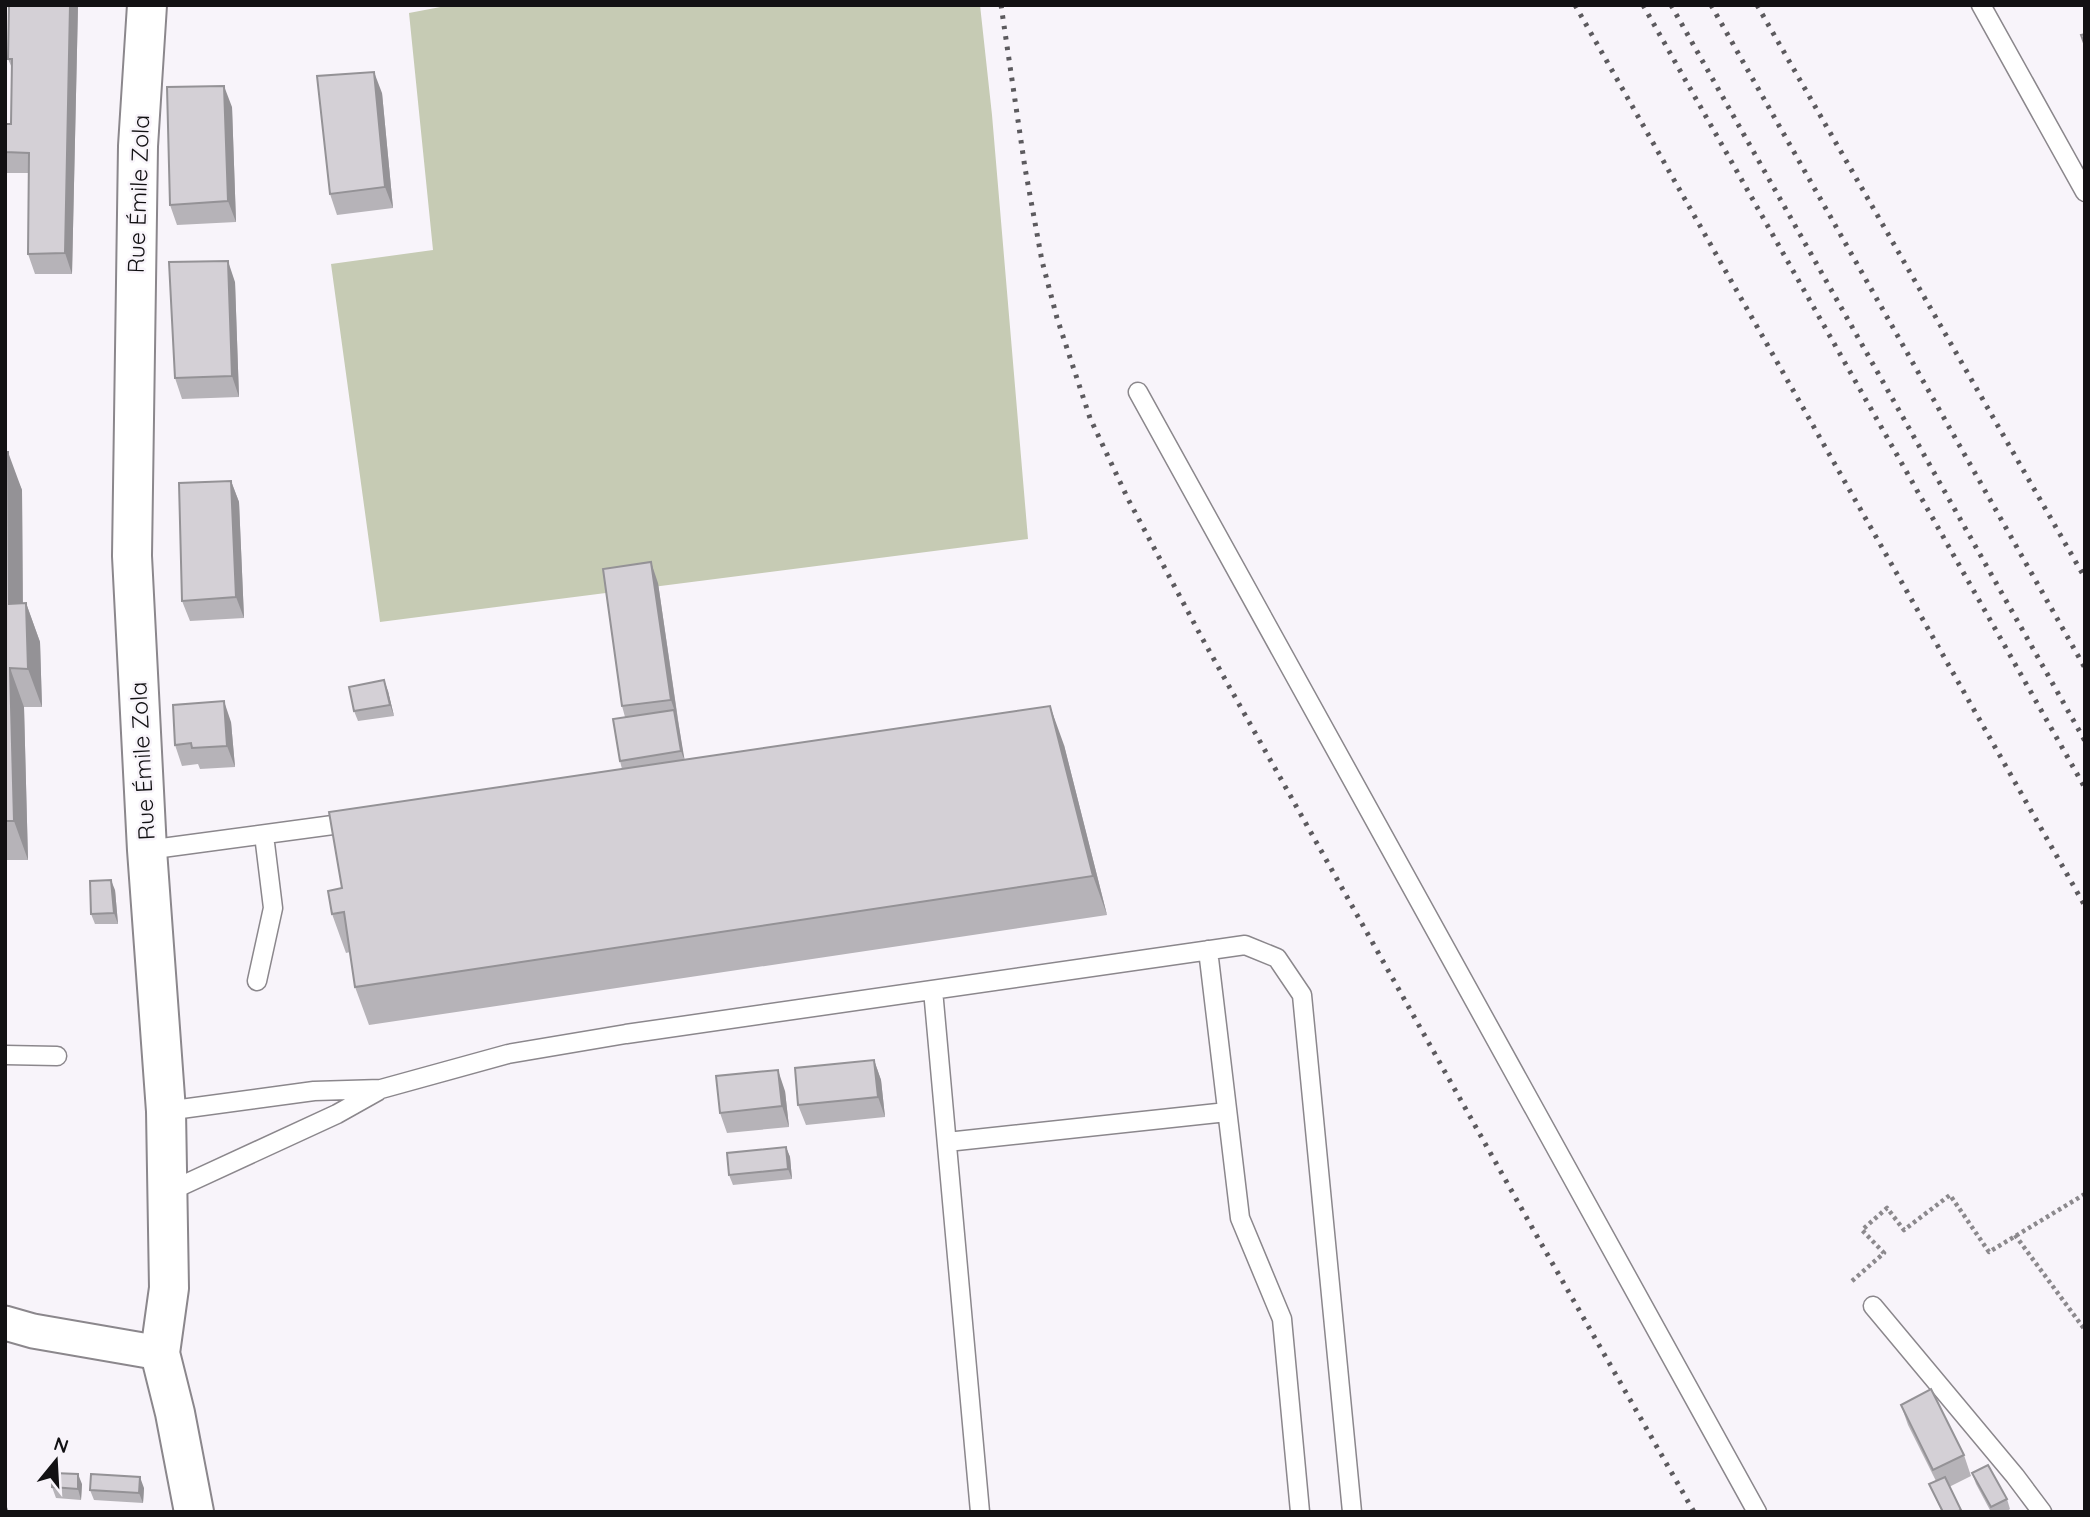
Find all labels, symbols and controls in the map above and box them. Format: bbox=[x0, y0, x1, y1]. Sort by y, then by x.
street label: Rue Émile Zola bbox=[121, 114, 155, 274]
street label: Rue Émile Zola bbox=[123, 681, 161, 841]
north arrow bbox=[21, 1426, 91, 1496]
text: N bbox=[51, 1431, 72, 1458]

